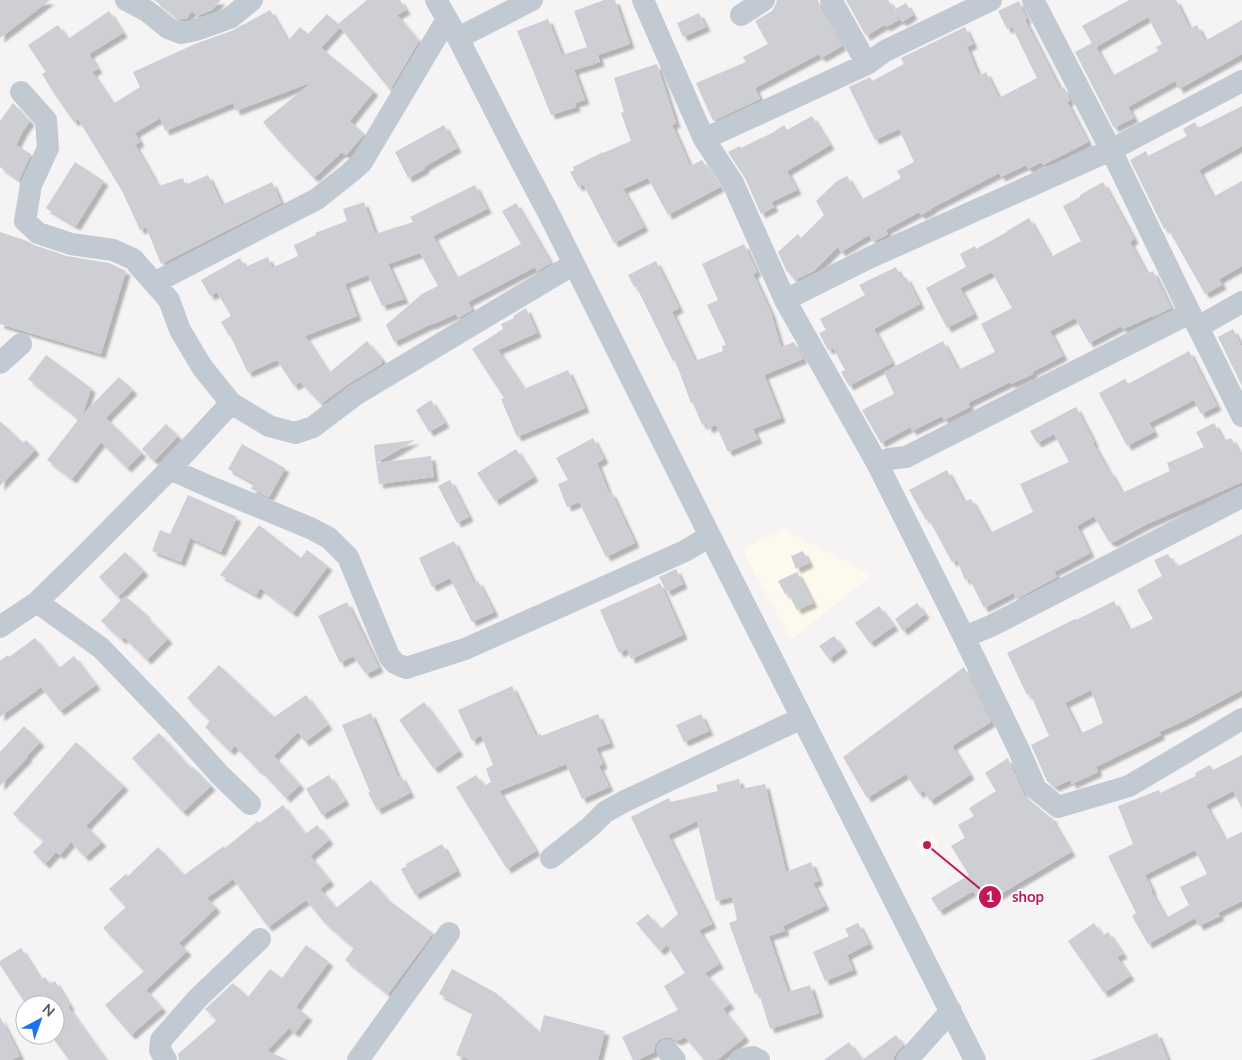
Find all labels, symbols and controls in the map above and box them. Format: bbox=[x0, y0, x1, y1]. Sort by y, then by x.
callout: shop bbox=[977, 882, 1054, 912]
text: 1 bbox=[986, 887, 994, 905]
text: shop bbox=[1012, 887, 1044, 905]
north arrow bbox=[15, 995, 65, 1045]
text: N bbox=[39, 1000, 59, 1020]

